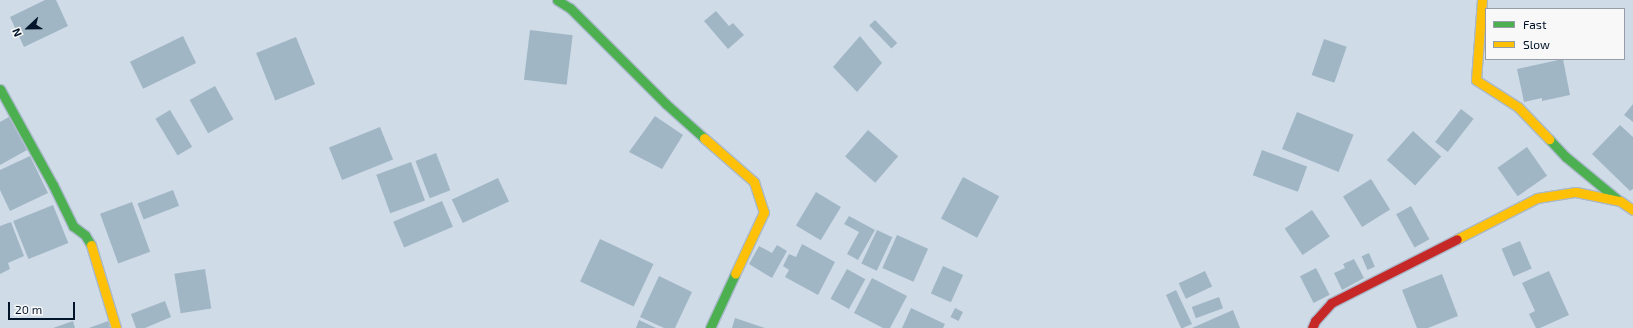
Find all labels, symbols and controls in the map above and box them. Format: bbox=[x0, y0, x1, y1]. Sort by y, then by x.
north arrow bbox=[8, 8, 48, 48]
legend bbox=[1485, 8, 1625, 60]
text: Fast bbox=[1523, 17, 1546, 31]
text: N bbox=[9, 27, 24, 39]
text: Slow bbox=[1523, 37, 1550, 51]
scale bar bbox=[10, 294, 77, 320]
text: 20 m bbox=[15, 302, 42, 316]

